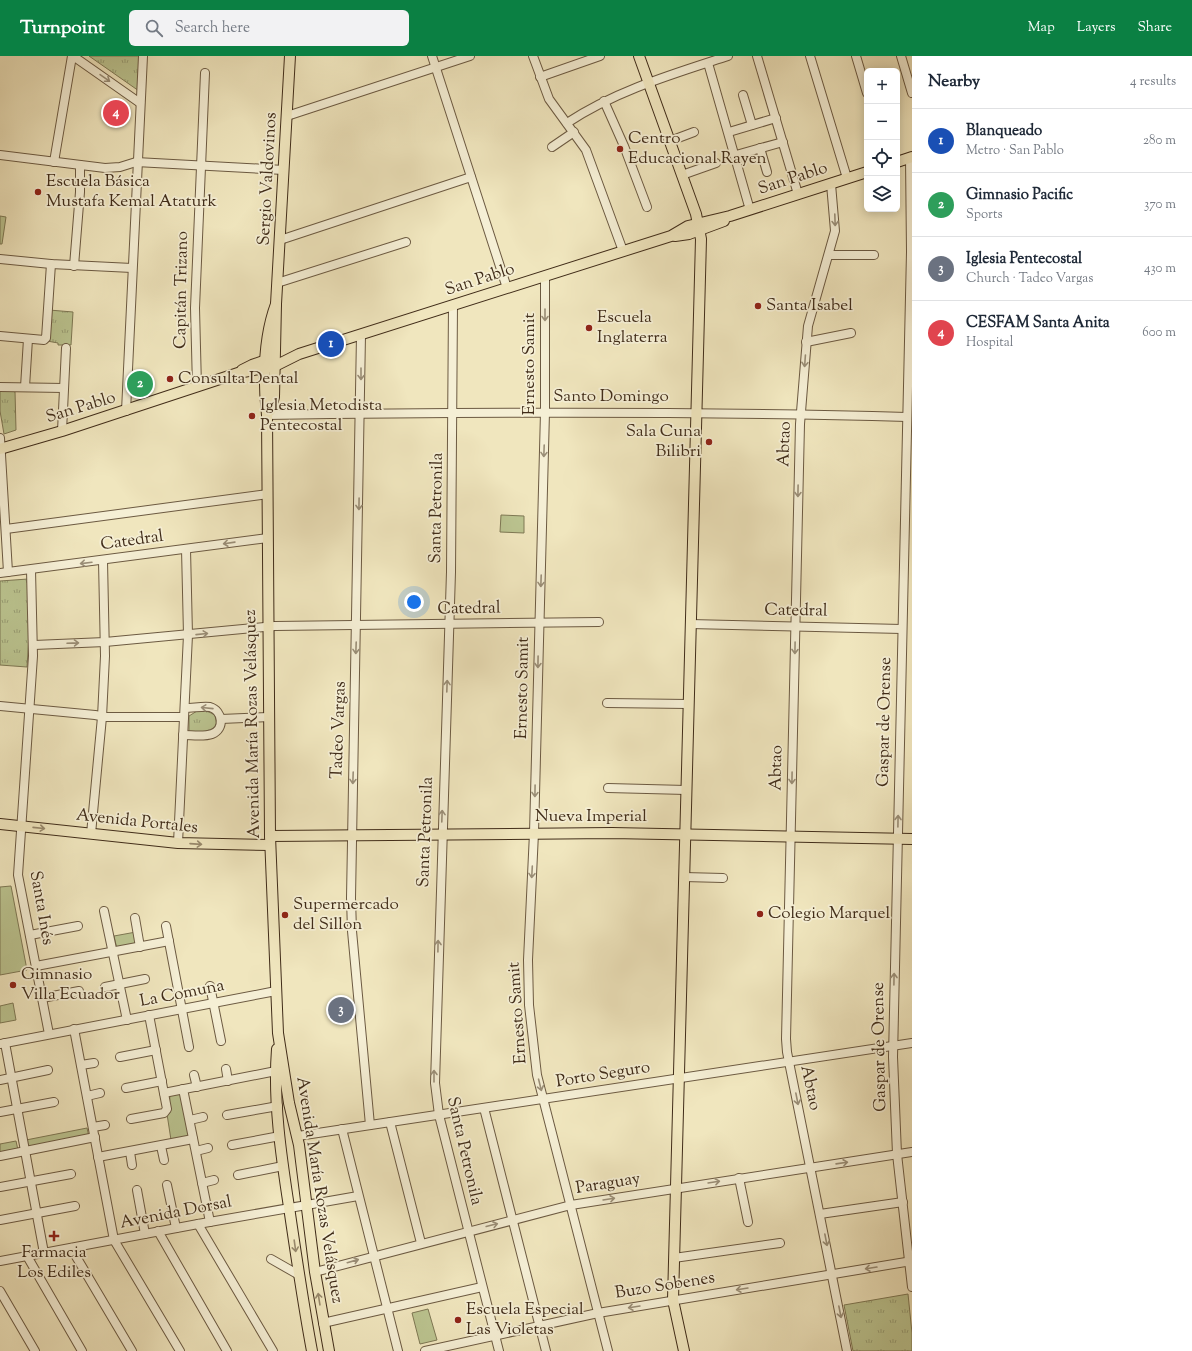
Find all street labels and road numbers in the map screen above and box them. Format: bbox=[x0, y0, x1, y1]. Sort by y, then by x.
street label: Sergio Valdovinos bbox=[253, 111, 283, 246]
street label: San Pablo bbox=[755, 157, 831, 201]
street label: Capitán Trizano bbox=[169, 231, 195, 349]
street label: San Pablo bbox=[442, 258, 518, 302]
street label: Ernesto Samit bbox=[518, 313, 542, 415]
street label: Santo Domingo bbox=[553, 385, 669, 409]
street label: San Pablo bbox=[43, 386, 119, 430]
street label: Abtao bbox=[772, 421, 798, 467]
street label: Santa Petronila bbox=[424, 452, 450, 564]
street label: Catedral bbox=[99, 525, 165, 557]
street label: Catedral bbox=[437, 596, 501, 622]
street label: Catedral bbox=[764, 598, 828, 624]
street label: Avenida María Rozas Velásquez bbox=[239, 609, 267, 839]
street label: Ernesto Samit bbox=[510, 636, 536, 739]
street label: Gaspar de Orense bbox=[872, 657, 898, 787]
street label: Tadeo Vargas bbox=[325, 680, 353, 779]
street label: Abtao bbox=[765, 745, 789, 791]
street label: Santa Petronila bbox=[412, 776, 440, 888]
street label: Avenida Portales bbox=[75, 804, 199, 840]
street label: Nueva Imperial bbox=[535, 805, 647, 829]
street label: Santa Inés bbox=[23, 869, 59, 947]
street label: Ernesto Samit bbox=[502, 961, 534, 1065]
street label: La Comuna bbox=[138, 974, 227, 1014]
street label: Gaspar de Orense bbox=[867, 982, 893, 1112]
street label: Porto Seguro bbox=[554, 1056, 652, 1094]
street label: Abtao bbox=[794, 1063, 826, 1113]
street label: Avenida María Rozas Velásquez bbox=[289, 1075, 349, 1305]
street label: Santa Petronila bbox=[440, 1094, 488, 1208]
street label: Paraguay bbox=[574, 1167, 643, 1201]
street label: Avenida Dorsal bbox=[118, 1190, 234, 1236]
street label: Buzo Sobenes bbox=[613, 1266, 717, 1306]

